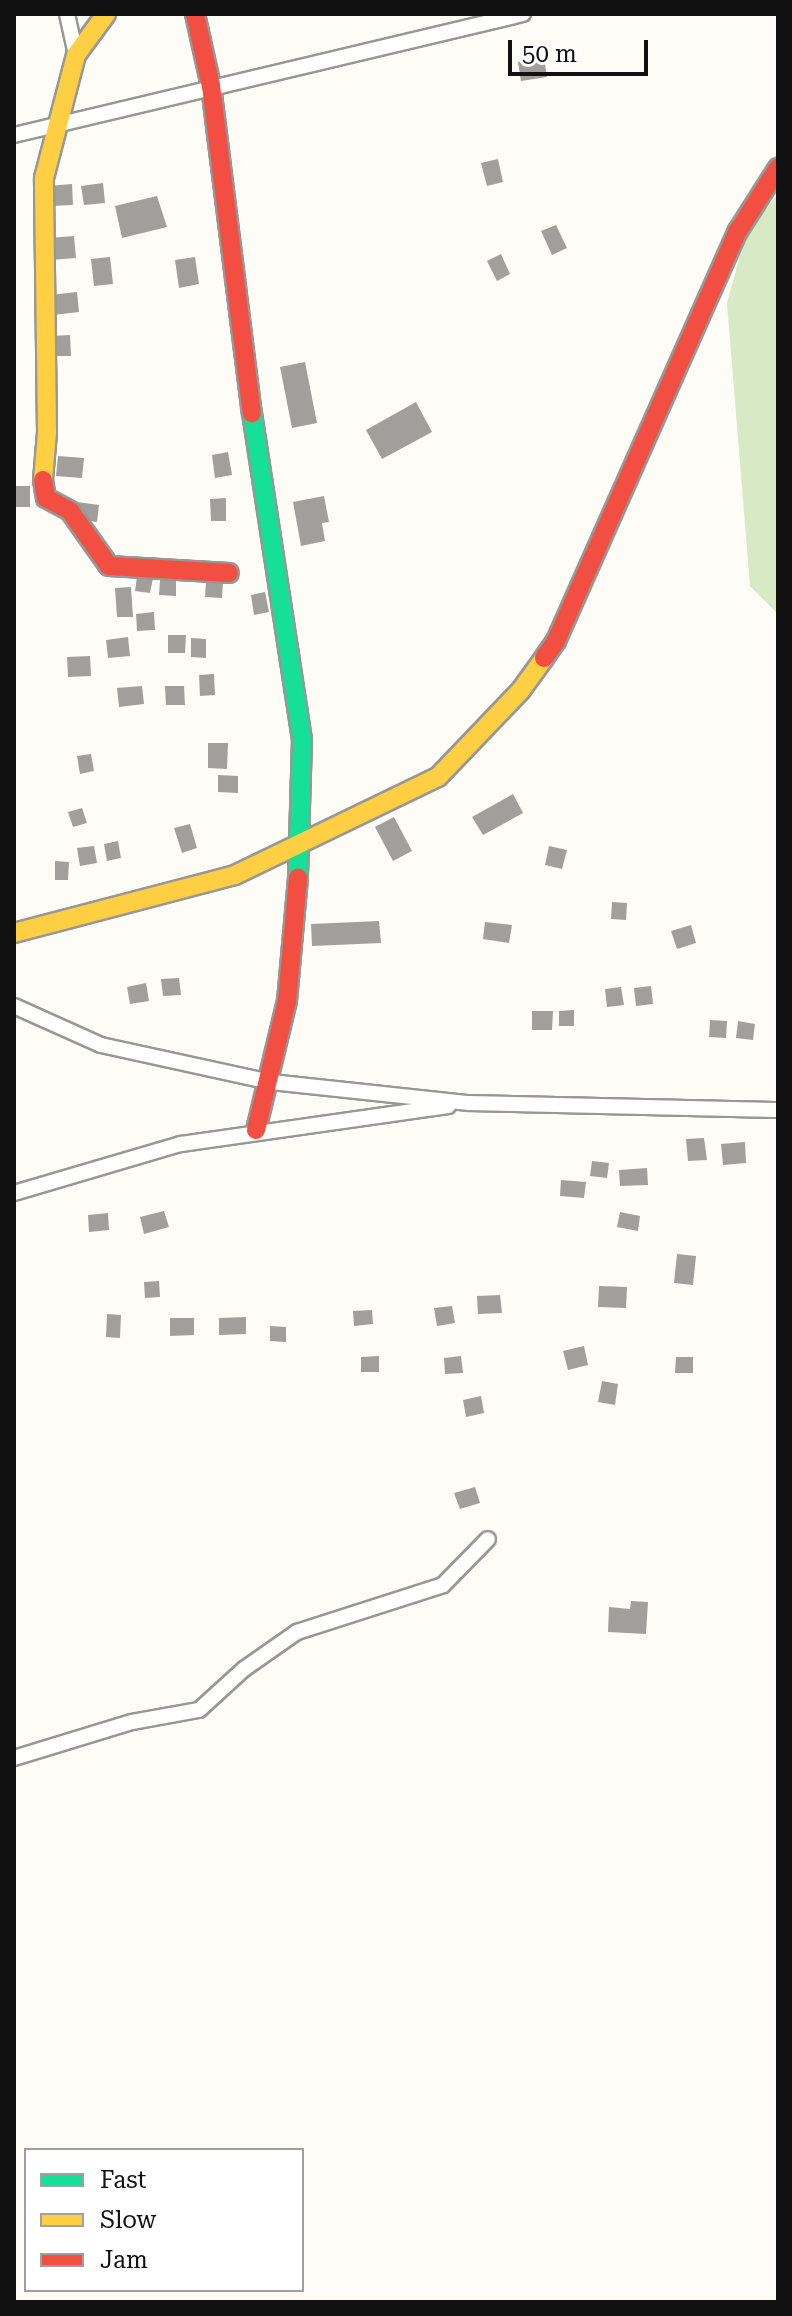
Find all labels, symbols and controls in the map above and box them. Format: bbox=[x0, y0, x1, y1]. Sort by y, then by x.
scale bar bbox=[512, 24, 652, 74]
text: 50 m bbox=[522, 40, 577, 68]
legend bbox=[24, 2148, 304, 2292]
text: Fast bbox=[100, 2166, 147, 2194]
text: Slow bbox=[100, 2206, 156, 2234]
text: Jam bbox=[100, 2246, 148, 2274]

